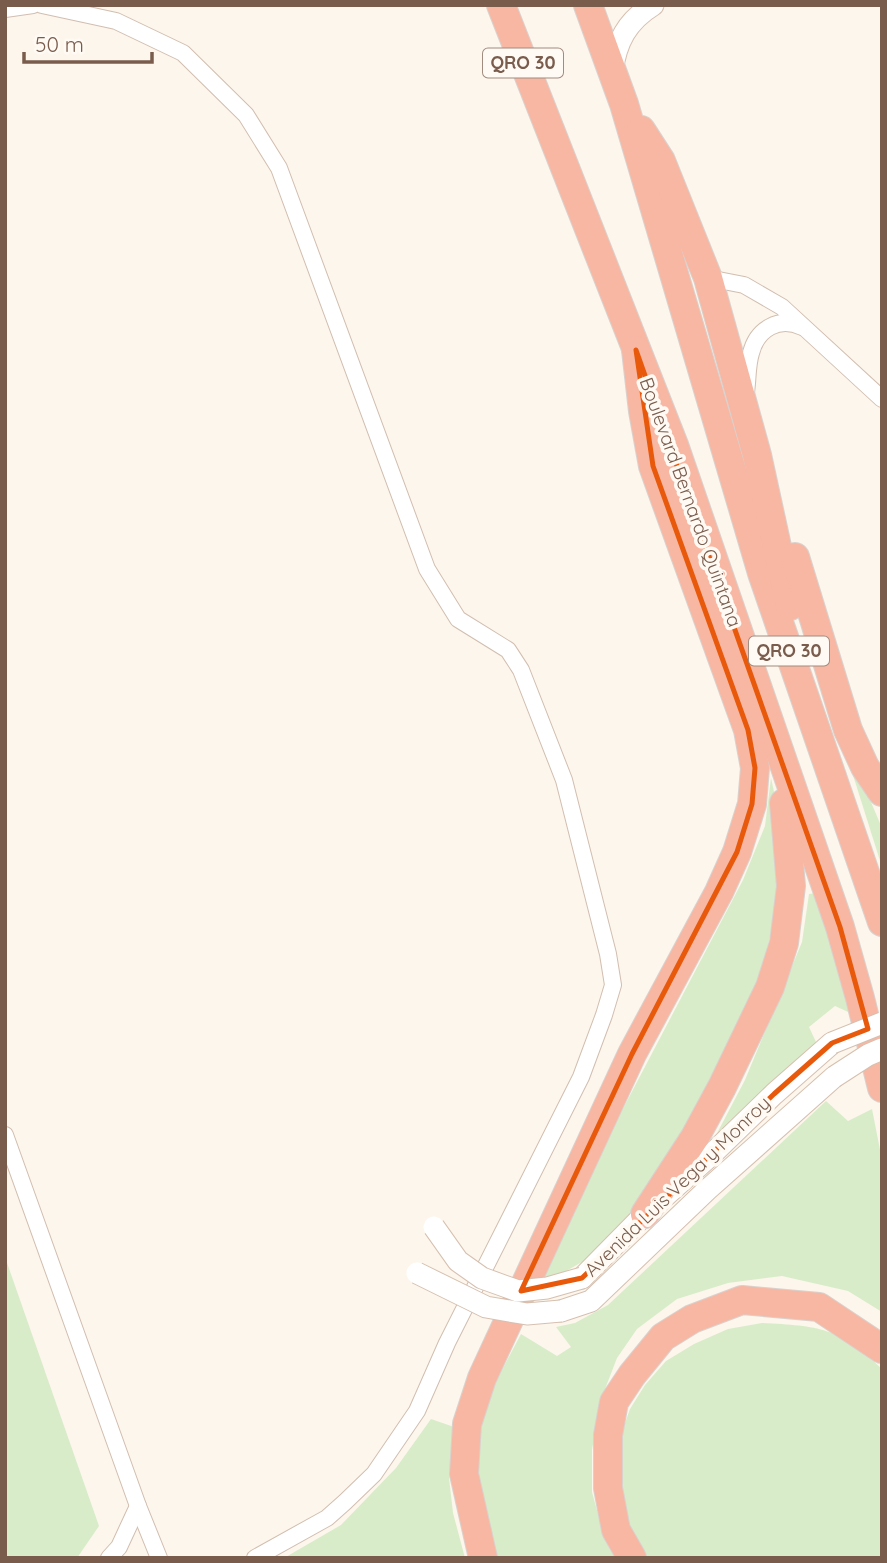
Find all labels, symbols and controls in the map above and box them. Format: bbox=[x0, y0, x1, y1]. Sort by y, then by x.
scale bar bbox=[24, 21, 152, 65]
text: 50 m bbox=[35, 31, 84, 57]
road number: QRO 30 bbox=[483, 48, 563, 78]
street label: Boulevard Bernardo Quintana bbox=[635, 374, 747, 630]
road number: QRO 30 bbox=[749, 636, 829, 666]
street label: Avenida Luis Vega y Monroy bbox=[579, 1091, 775, 1281]

